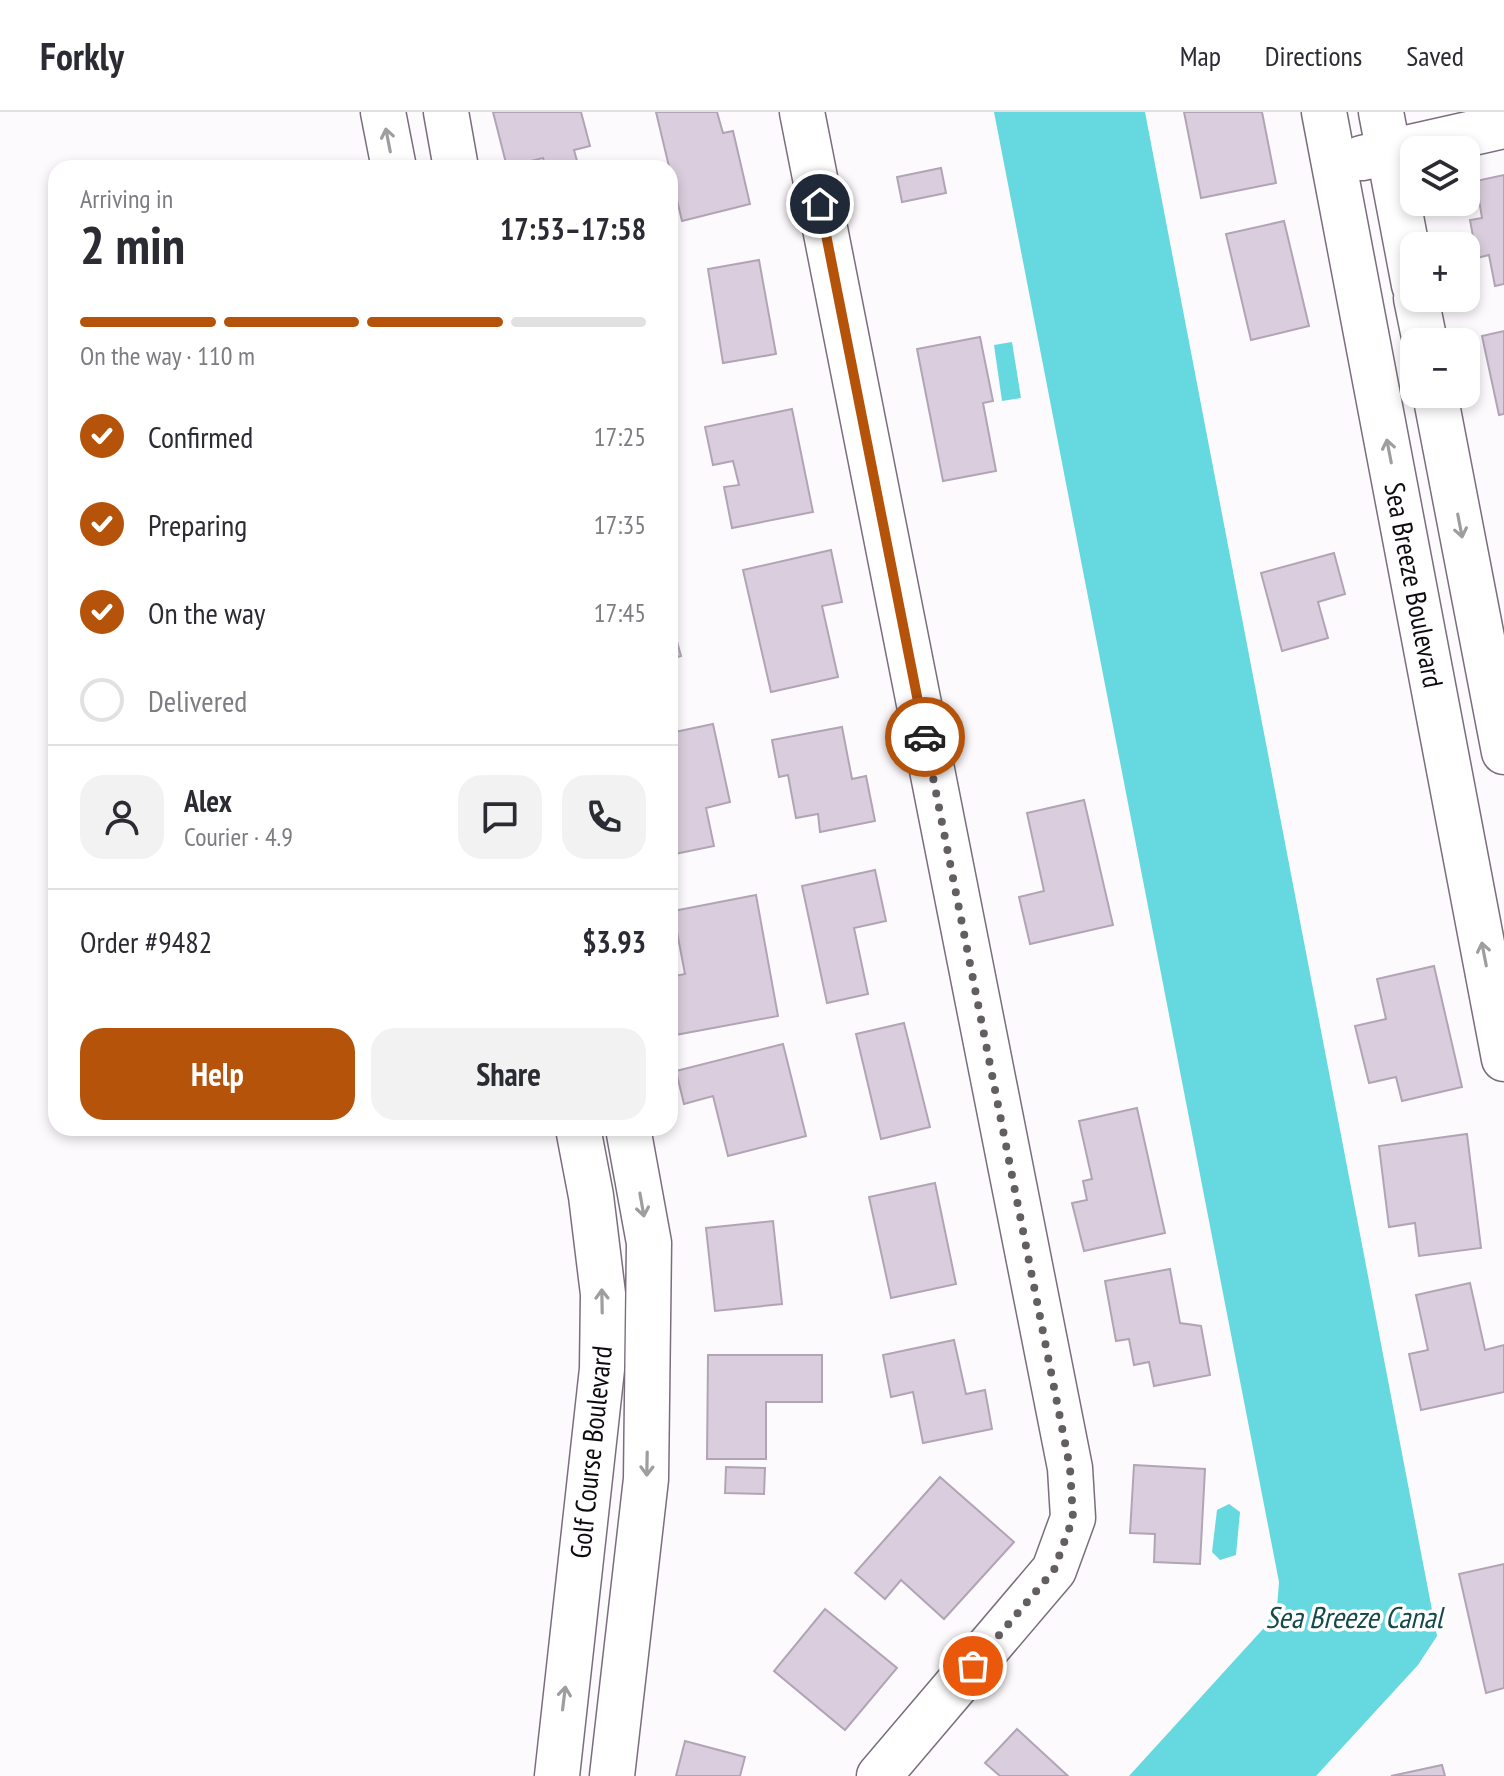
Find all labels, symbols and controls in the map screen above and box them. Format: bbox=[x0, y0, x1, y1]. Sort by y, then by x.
text: Forkly bbox=[40, 31, 124, 80]
text: Map bbox=[1180, 37, 1221, 74]
text: Directions bbox=[1265, 37, 1362, 74]
text: Saved bbox=[1406, 37, 1464, 74]
one-way arrow bbox=[380, 128, 395, 153]
map controls bbox=[1400, 136, 1480, 408]
button: layers bbox=[1400, 136, 1480, 216]
pin bbox=[786, 170, 854, 238]
text: Arriving in bbox=[80, 182, 173, 215]
icon: home bbox=[798, 182, 842, 226]
text: 17:53–17:58 bbox=[500, 209, 646, 248]
text: 2 min bbox=[80, 211, 185, 278]
button: + bbox=[1400, 232, 1480, 312]
button: − bbox=[1400, 328, 1480, 408]
text: On the way · 110 m bbox=[80, 339, 255, 372]
icon: check bbox=[80, 414, 124, 458]
text: Confirmed bbox=[148, 417, 253, 456]
text: 17:25 bbox=[594, 420, 646, 453]
one-way arrow bbox=[1380, 439, 1395, 465]
street label: Sea Breeze Boulevard bbox=[1376, 479, 1453, 691]
icon: check bbox=[80, 502, 124, 546]
text: Preparing bbox=[148, 505, 247, 544]
text: 17:35 bbox=[594, 508, 646, 541]
one-way arrow bbox=[1454, 512, 1469, 538]
icon: check bbox=[80, 590, 124, 634]
text: On the way bbox=[148, 593, 265, 632]
text: 17:45 bbox=[594, 596, 646, 629]
text: Delivered bbox=[148, 681, 247, 720]
courier bbox=[885, 697, 965, 777]
icon: car bbox=[903, 715, 947, 759]
button: person bbox=[80, 775, 164, 859]
button: chat bbox=[458, 775, 542, 859]
button: phone bbox=[562, 775, 646, 859]
text: Alex bbox=[184, 781, 232, 820]
text: Courier · 4.9 bbox=[184, 820, 293, 853]
text: Order #9482 bbox=[80, 922, 212, 961]
text: $3.93 bbox=[582, 922, 646, 961]
one-way arrow bbox=[1476, 942, 1491, 968]
button: Help bbox=[80, 1028, 355, 1120]
button: Share bbox=[371, 1028, 646, 1120]
one-way arrow bbox=[635, 1192, 650, 1217]
one-way arrow bbox=[595, 1288, 610, 1314]
street label: Golf Course Boulevard bbox=[561, 1344, 620, 1560]
one-way arrow bbox=[639, 1450, 654, 1477]
water label: Sea Breeze Canal bbox=[1266, 1597, 1445, 1636]
pin bbox=[939, 1632, 1007, 1700]
icon: bag bbox=[951, 1644, 995, 1688]
one-way arrow bbox=[557, 1685, 572, 1712]

